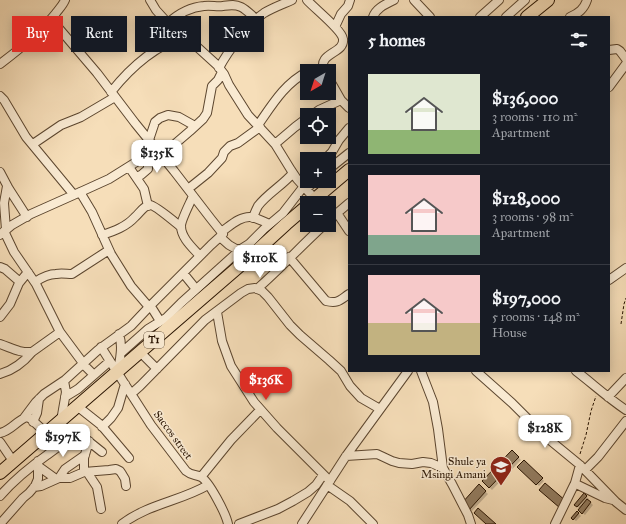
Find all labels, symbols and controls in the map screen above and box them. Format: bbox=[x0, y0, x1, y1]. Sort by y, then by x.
chip: Buy bbox=[12, 16, 63, 52]
chip: Rent bbox=[71, 16, 127, 52]
chip: Filters bbox=[135, 16, 201, 52]
chip: New bbox=[209, 16, 264, 52]
icon: filters bbox=[568, 29, 590, 51]
text: 5 homes bbox=[368, 30, 425, 51]
north arrow bbox=[300, 64, 336, 100]
map controls bbox=[300, 64, 336, 232]
text: $136,000 bbox=[492, 88, 559, 109]
icon: home bbox=[400, 90, 448, 138]
button: locate bbox=[300, 108, 336, 144]
text: 3 rooms · 110 m² bbox=[492, 109, 577, 125]
text: Apartment bbox=[492, 125, 550, 141]
pin: $135K bbox=[129, 140, 185, 174]
text: $135K bbox=[140, 145, 174, 161]
button: + bbox=[300, 152, 336, 188]
text: $128,000 bbox=[492, 188, 560, 209]
icon: home bbox=[400, 191, 448, 239]
button: − bbox=[300, 196, 336, 232]
text: 3 rooms · 98 m² bbox=[492, 209, 574, 225]
text: Apartment bbox=[492, 225, 550, 241]
pin: $110K bbox=[232, 245, 288, 279]
text: $110K bbox=[243, 250, 277, 266]
text: $197,000 bbox=[492, 288, 561, 309]
icon: home bbox=[400, 291, 448, 339]
text: 5 rooms · 148 m² bbox=[492, 309, 580, 325]
text: House bbox=[492, 325, 527, 341]
road number: T1 bbox=[144, 332, 164, 348]
pin: $136K bbox=[238, 367, 294, 401]
text: $136K bbox=[249, 372, 283, 388]
street label: Saccos street bbox=[151, 408, 195, 462]
pin: $128K bbox=[517, 415, 573, 449]
text: $128K bbox=[527, 420, 563, 436]
pin: $197K bbox=[35, 424, 91, 458]
text: $197K bbox=[45, 429, 81, 445]
school or university icon: Shule ya Msingi Amani bbox=[488, 454, 514, 487]
place label: Shule ya Msingi Amani bbox=[421, 455, 486, 481]

